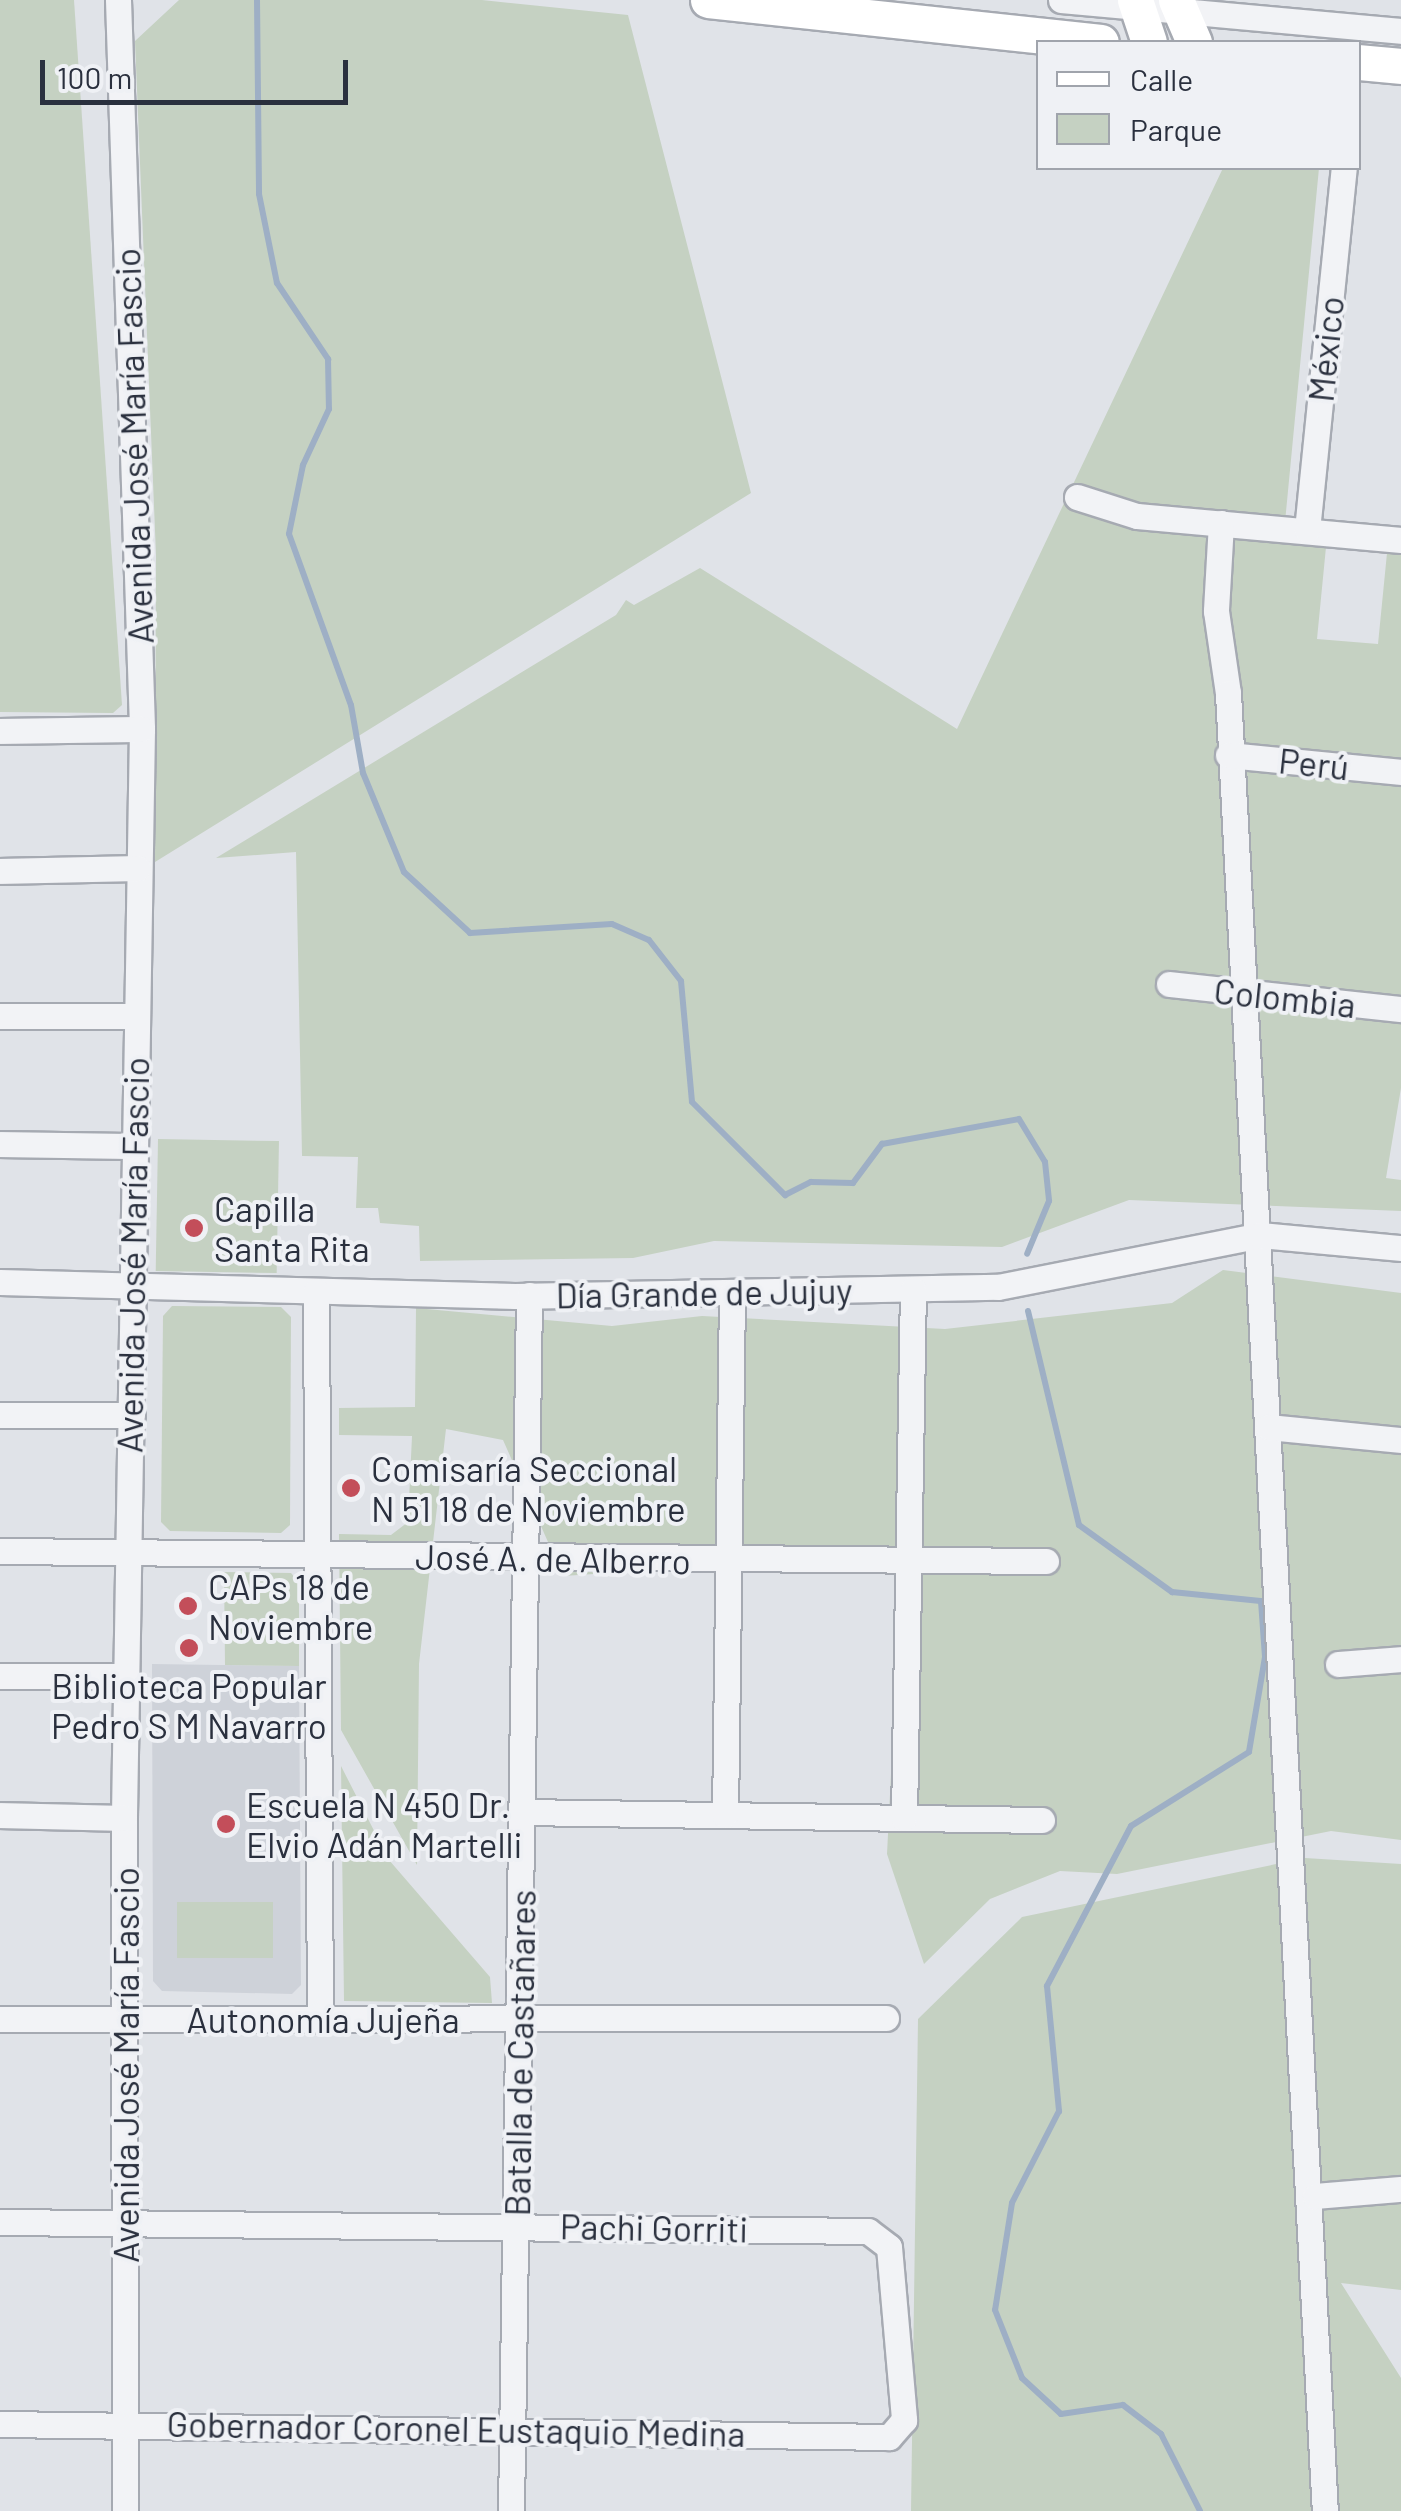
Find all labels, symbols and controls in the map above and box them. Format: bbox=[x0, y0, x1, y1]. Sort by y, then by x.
scale bar bbox=[45, 40, 352, 102]
legend bbox=[1036, 40, 1361, 170]
text: 100 m bbox=[57, 59, 132, 95]
text: Calle bbox=[1130, 61, 1193, 97]
text: Parque bbox=[1130, 111, 1222, 147]
street label: Avenida José María Fascio bbox=[105, 247, 161, 645]
street label: México bbox=[1299, 294, 1351, 404]
street label: Perú bbox=[1277, 738, 1351, 788]
street label: Colombia bbox=[1212, 969, 1358, 1025]
street label: Avenida José María Fascio bbox=[108, 1057, 156, 1453]
place label: Capilla Santa Rita bbox=[214, 1187, 370, 1269]
marker: Capilla Santa Rita bbox=[183, 1217, 205, 1239]
street label: Día Grande de Jujuy bbox=[555, 1268, 853, 1316]
place label: Comisaría Seccional N 51 18 de Noviembre bbox=[371, 1447, 686, 1529]
marker: Comisaría Seccional N 51 18 de Noviembre bbox=[340, 1477, 362, 1499]
street label: José A. de Alberro bbox=[415, 1535, 691, 1581]
place label: CAPs 18 de Noviembre bbox=[208, 1565, 373, 1647]
marker: CAPs 18 de Noviembre bbox=[177, 1595, 199, 1617]
marker: Biblioteca Popular Pedro S M Navarro bbox=[178, 1637, 200, 1659]
place label: Biblioteca Popular Pedro S M Navarro bbox=[51, 1664, 327, 1746]
place label: Escuela N 450 Dr. Elvio Adán Martelli bbox=[246, 1783, 522, 1865]
marker: Escuela N 450 Dr. Elvio Adán Martelli bbox=[215, 1813, 237, 1835]
street label: Avenida José María Fascio bbox=[104, 1867, 146, 2263]
street label: Batalla de Castañares bbox=[495, 1889, 543, 2217]
street label: Autonomía Jujeña bbox=[186, 1998, 460, 2040]
street label: Pachi Gorriti bbox=[560, 2204, 748, 2250]
street label: Gobernador Coronel Eustaquio Medina bbox=[166, 2402, 746, 2454]

